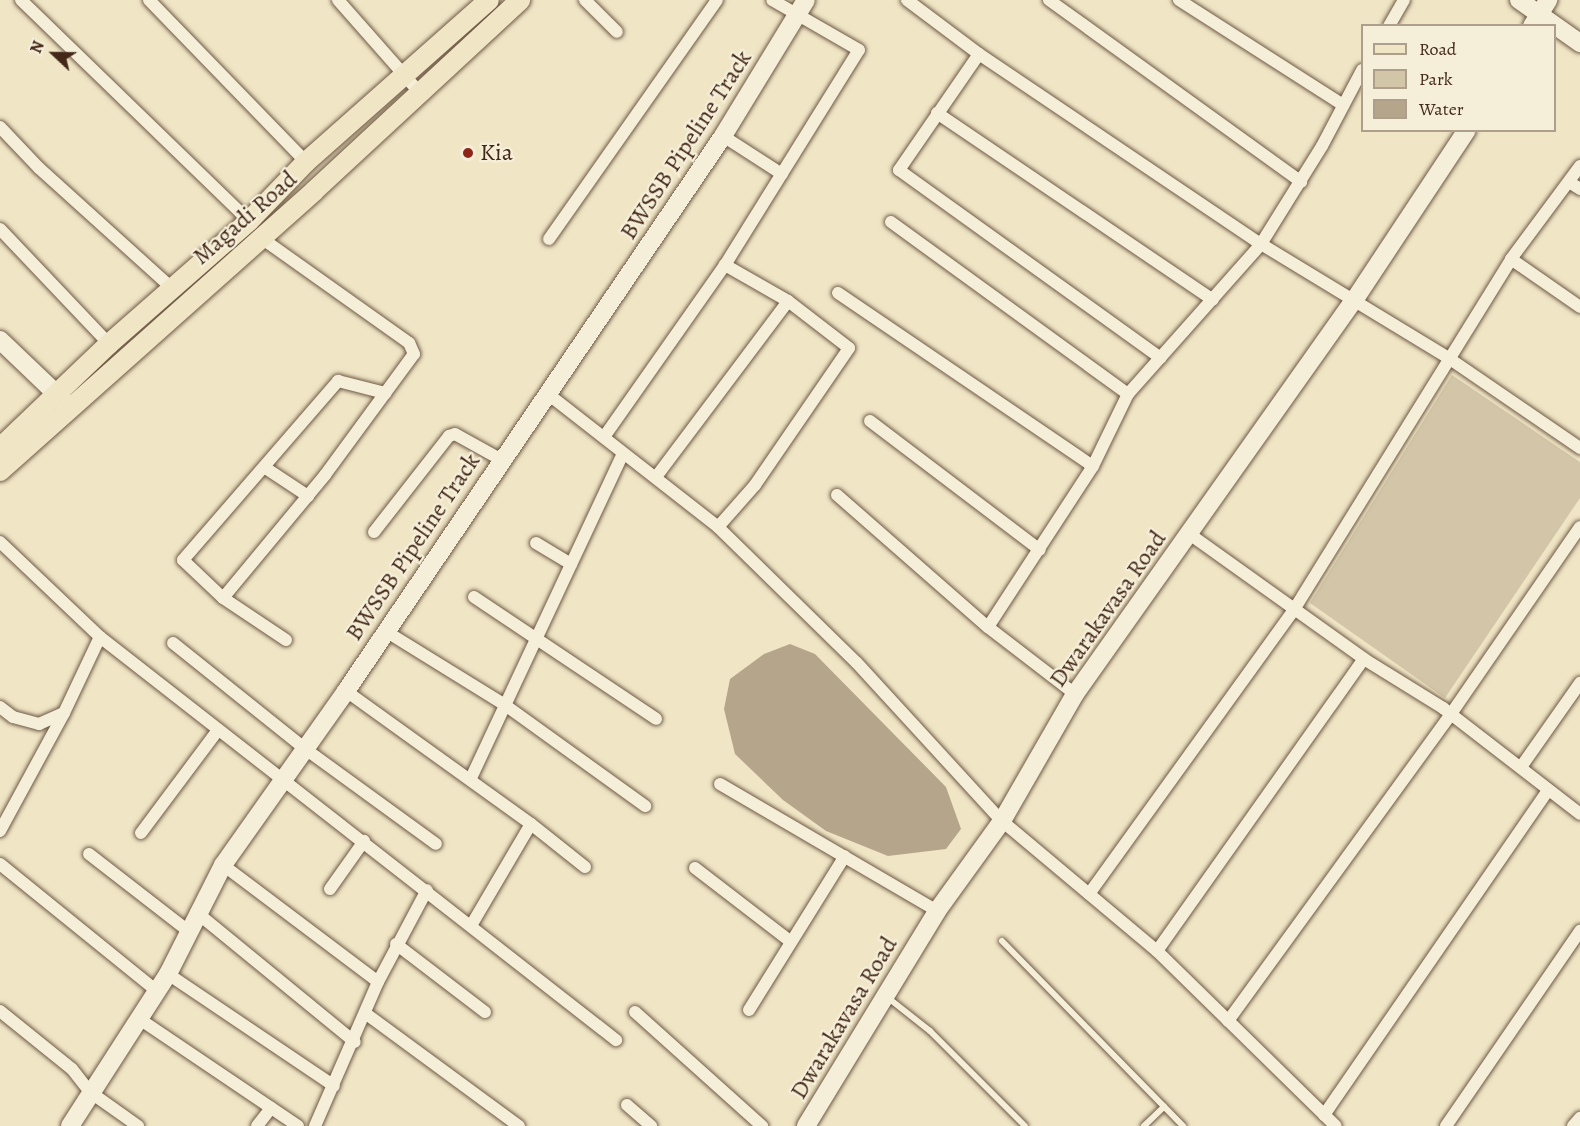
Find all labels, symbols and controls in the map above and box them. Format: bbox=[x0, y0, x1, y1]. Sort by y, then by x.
north arrow bbox=[24, 24, 84, 84]
legend bbox=[1361, 24, 1556, 132]
text: Road bbox=[1419, 37, 1456, 61]
text: N bbox=[25, 38, 50, 57]
street label: BWSSB Pipeline Track bbox=[614, 45, 758, 245]
text: Park bbox=[1419, 67, 1453, 91]
text: Water bbox=[1419, 97, 1464, 121]
place label: Kia bbox=[480, 139, 513, 167]
marker: Kia bbox=[461, 146, 475, 160]
street label: Magadi Road bbox=[187, 165, 303, 271]
street label: BWSSB Pipeline Track bbox=[340, 448, 486, 646]
street label: Dwarakavasa Road bbox=[1043, 525, 1173, 693]
street label: Dwarakavasa Road bbox=[784, 932, 904, 1104]

